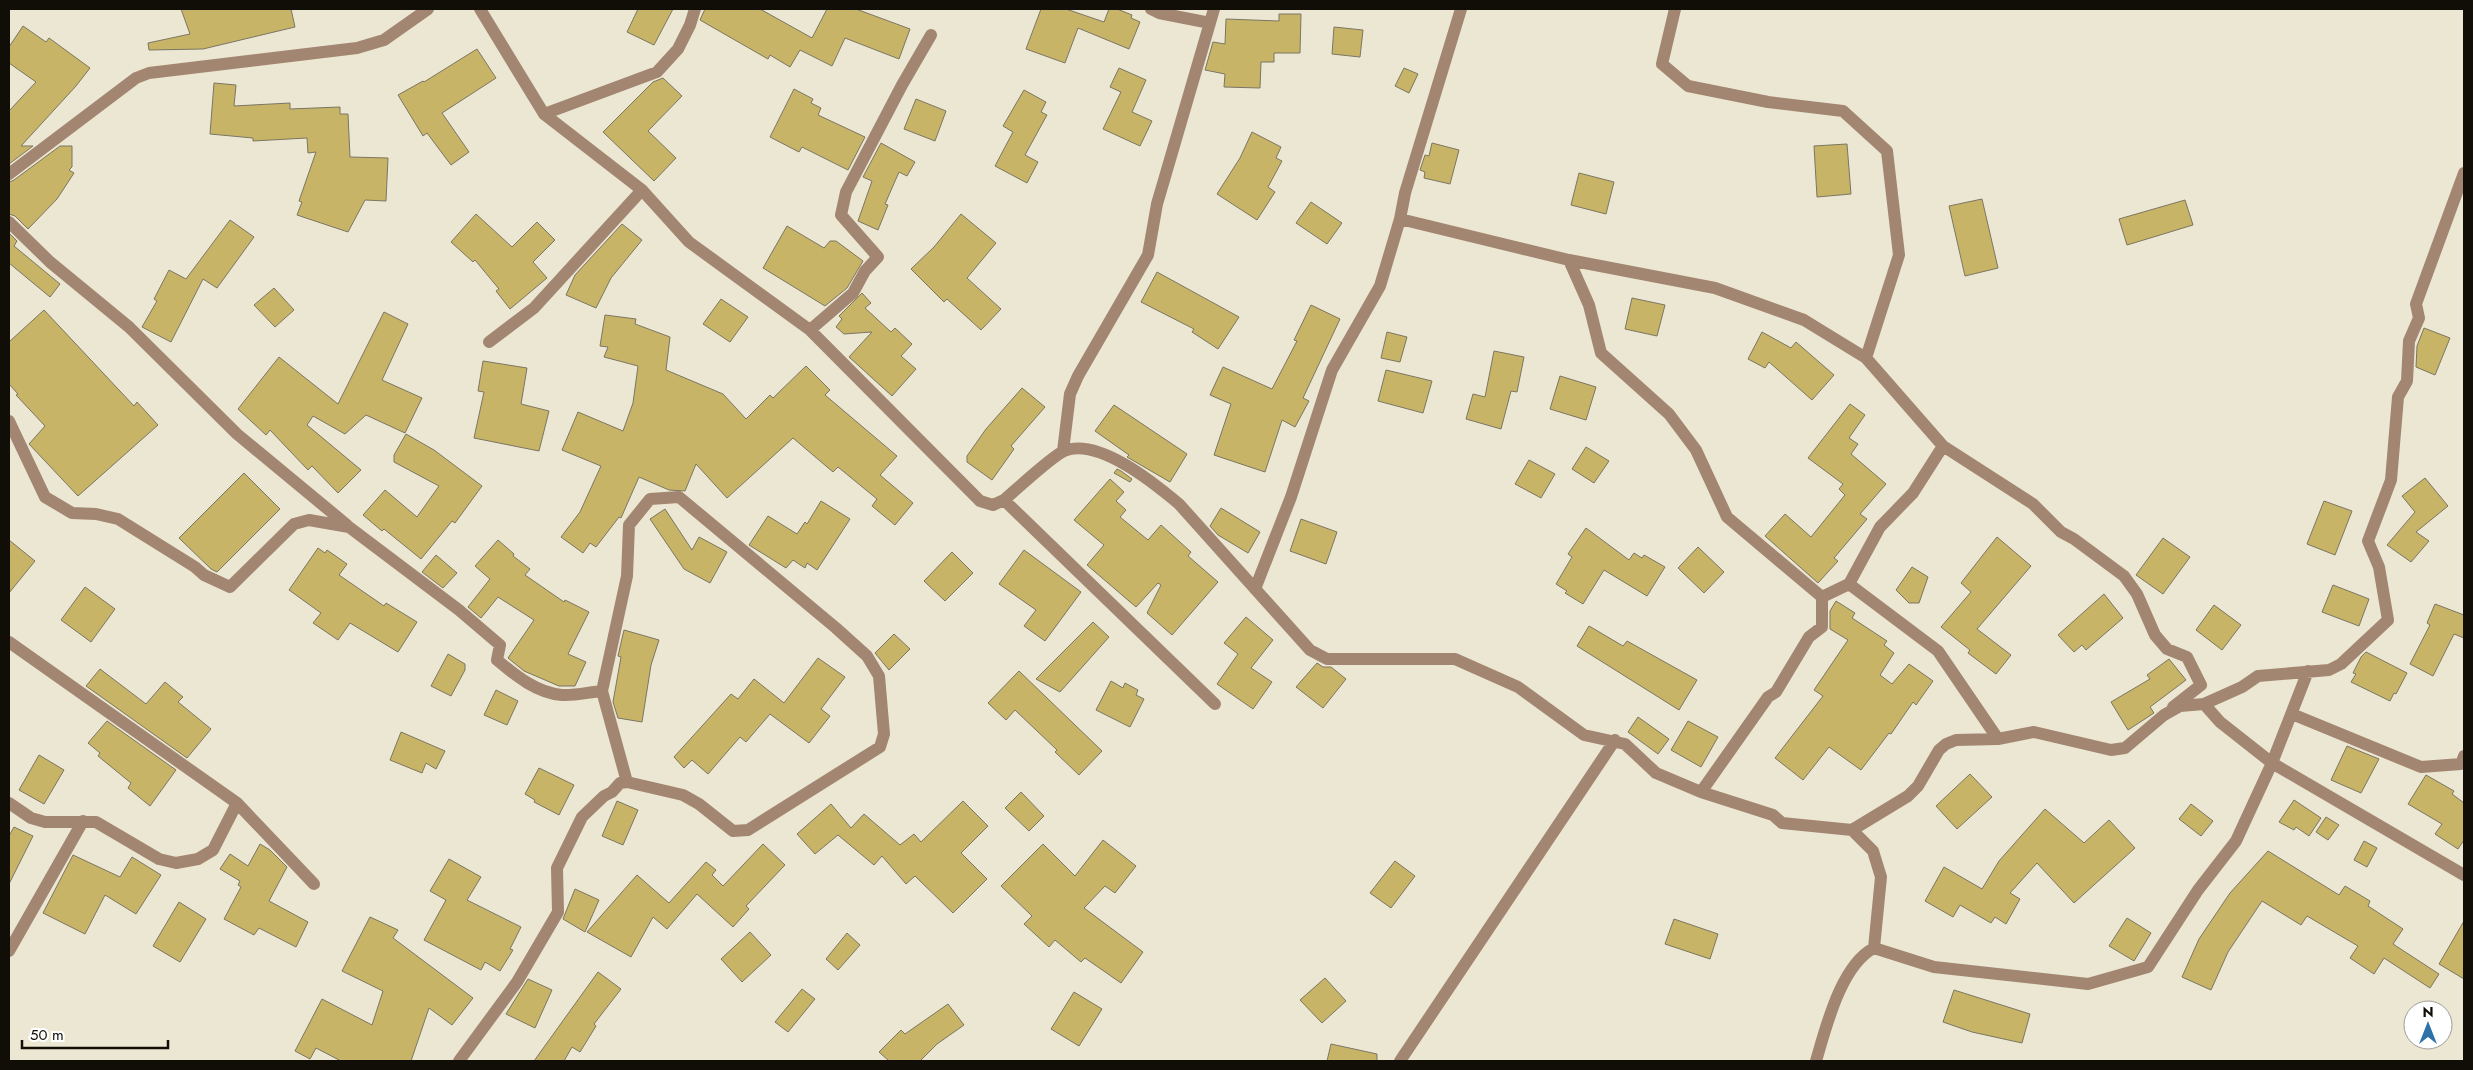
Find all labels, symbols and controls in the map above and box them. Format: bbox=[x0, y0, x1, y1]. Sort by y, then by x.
north arrow bbox=[2403, 1000, 2453, 1050]
text: N bbox=[2422, 1002, 2434, 1022]
scale bar bbox=[22, 1018, 169, 1050]
text: 50 m bbox=[30, 1024, 64, 1046]

